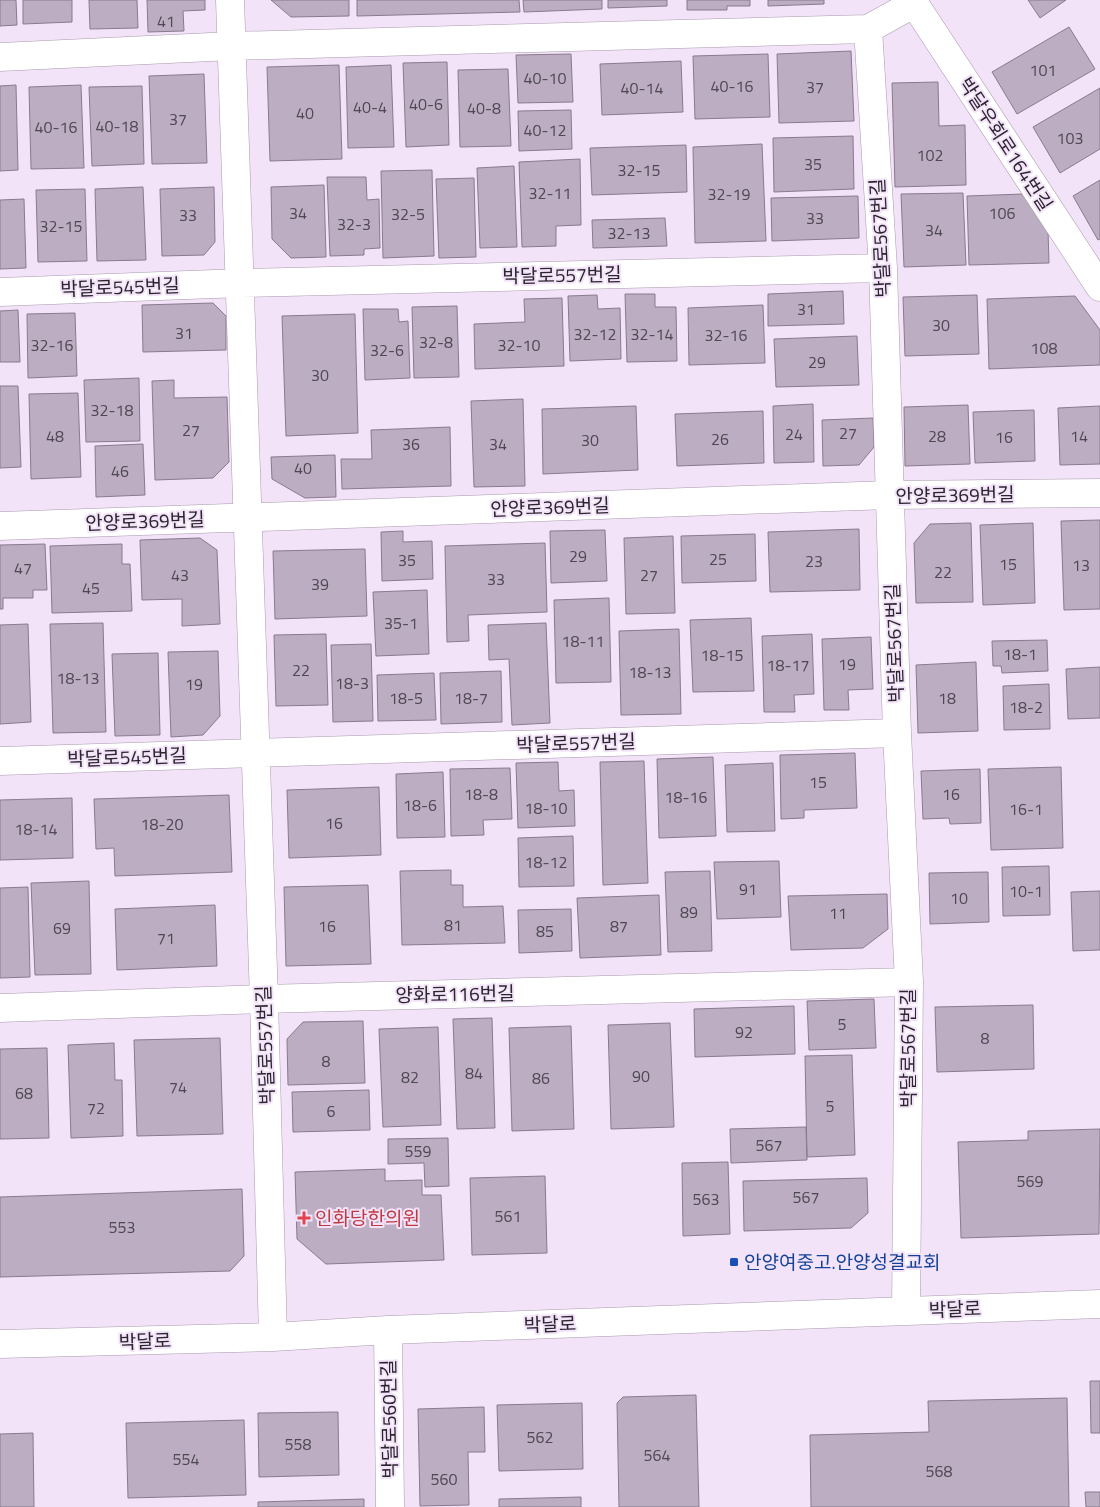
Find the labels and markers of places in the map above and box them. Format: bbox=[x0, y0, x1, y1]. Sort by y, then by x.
place label: 인화당한의원 bbox=[315, 1203, 420, 1232]
marker: 인화당한의원 bbox=[297, 1211, 311, 1225]
place label: 안양여중고.안양성결교회 bbox=[744, 1247, 940, 1276]
marker: 안양여중고.안양성결교회 bbox=[728, 1256, 740, 1268]

